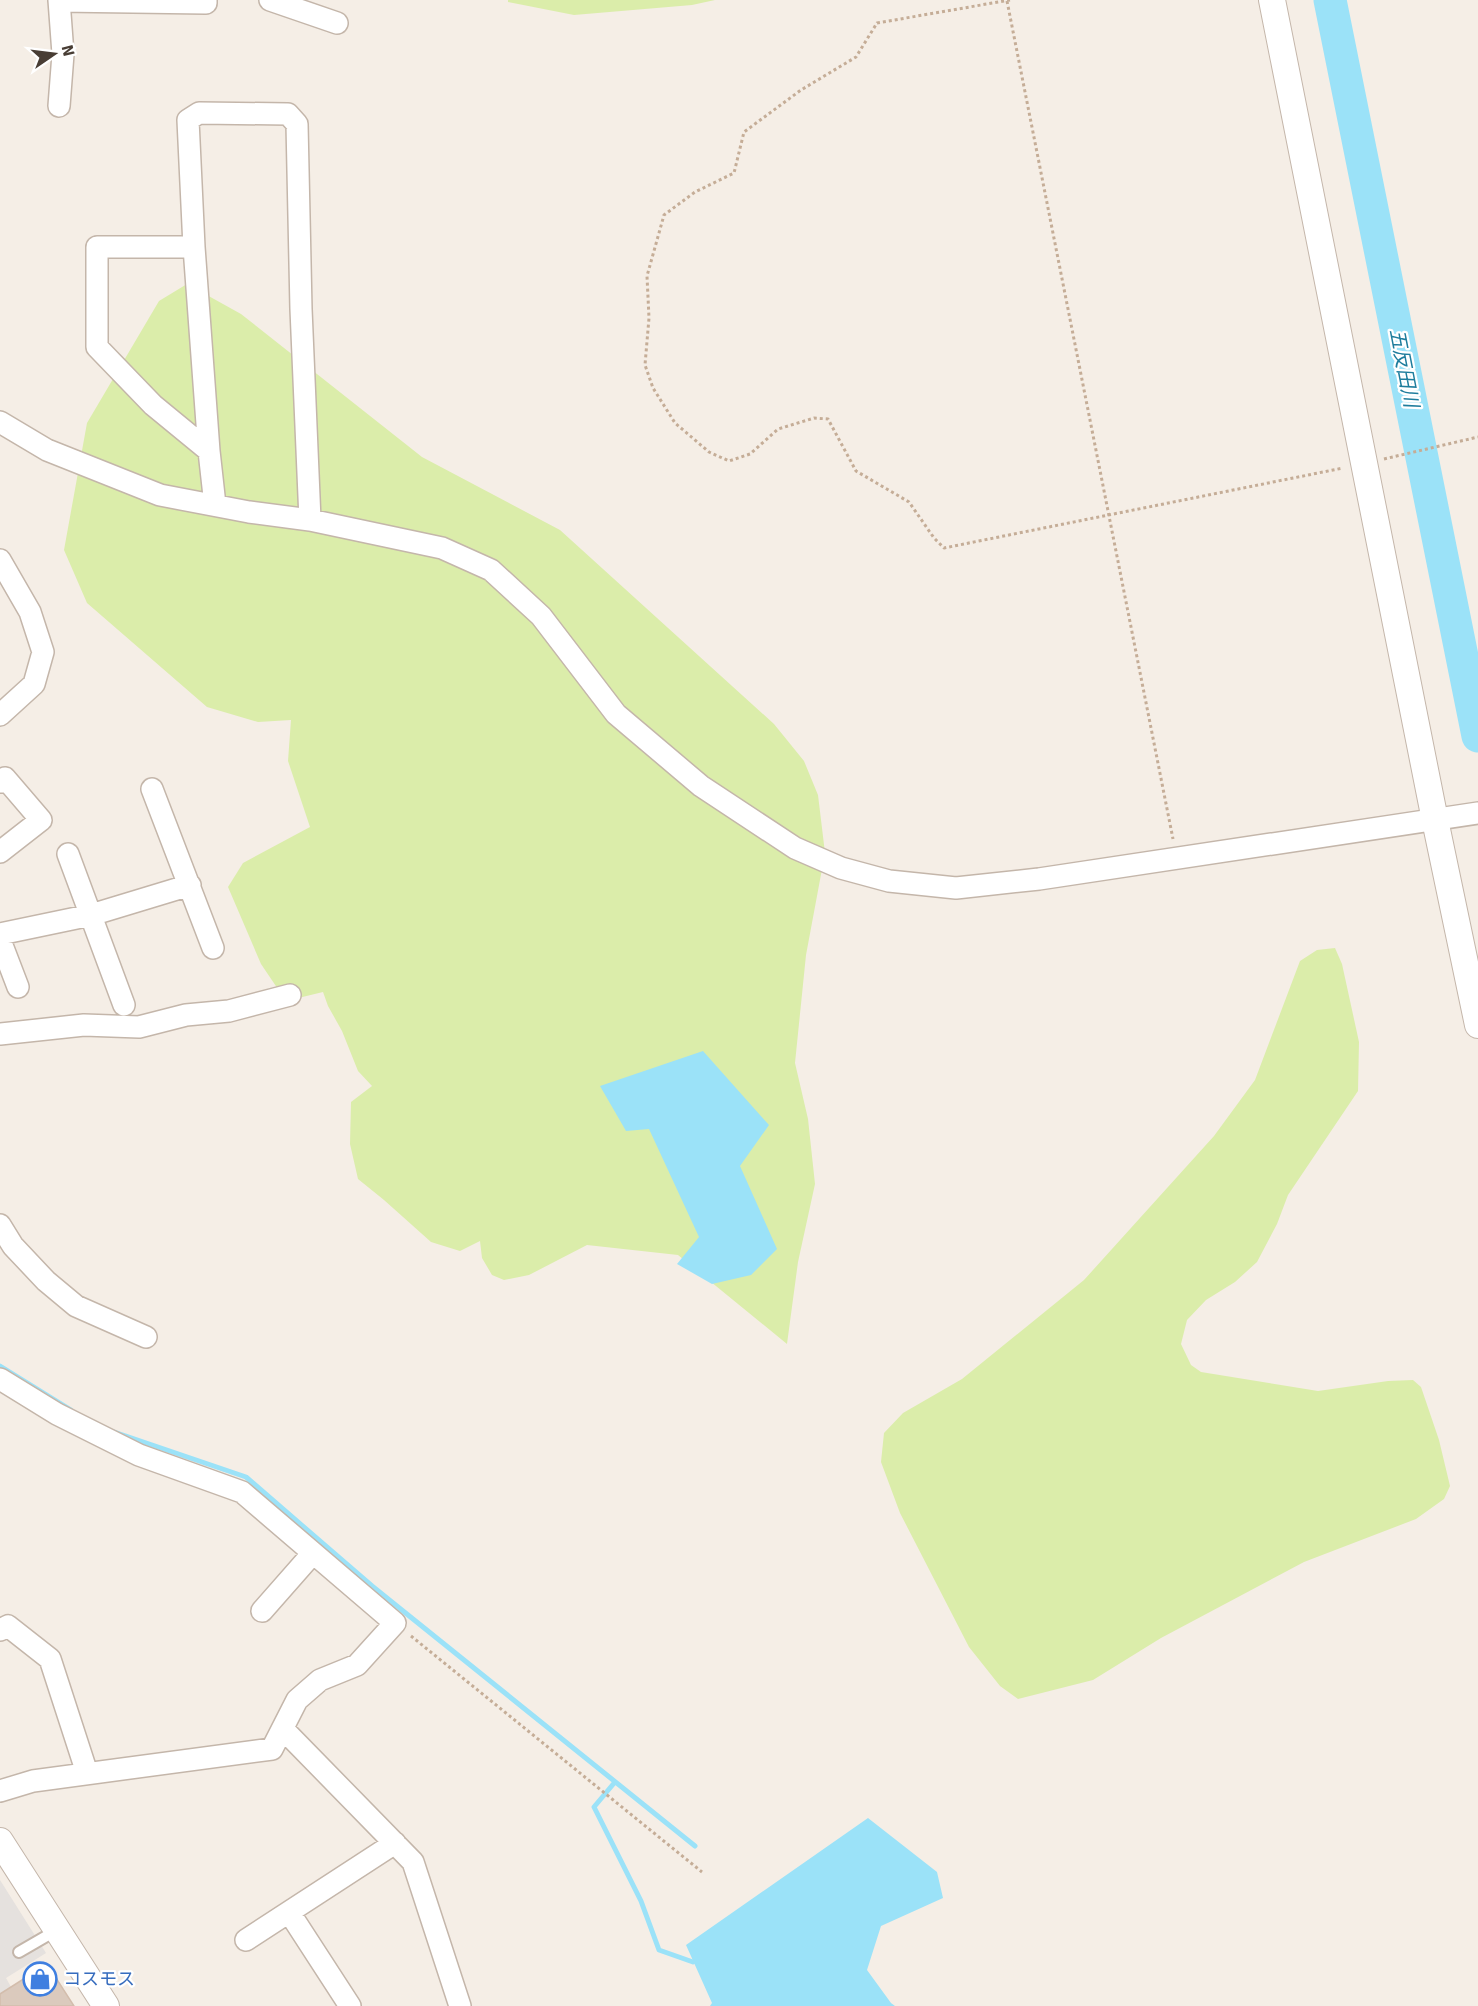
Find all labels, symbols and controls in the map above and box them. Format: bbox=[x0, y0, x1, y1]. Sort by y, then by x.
north arrow bbox=[24, 24, 84, 84]
text: N bbox=[57, 43, 79, 58]
water label: 五反田川 bbox=[1384, 326, 1424, 412]
shop icon: コスモス bbox=[22, 1961, 58, 1997]
place label: コスモス bbox=[63, 1968, 135, 1990]

